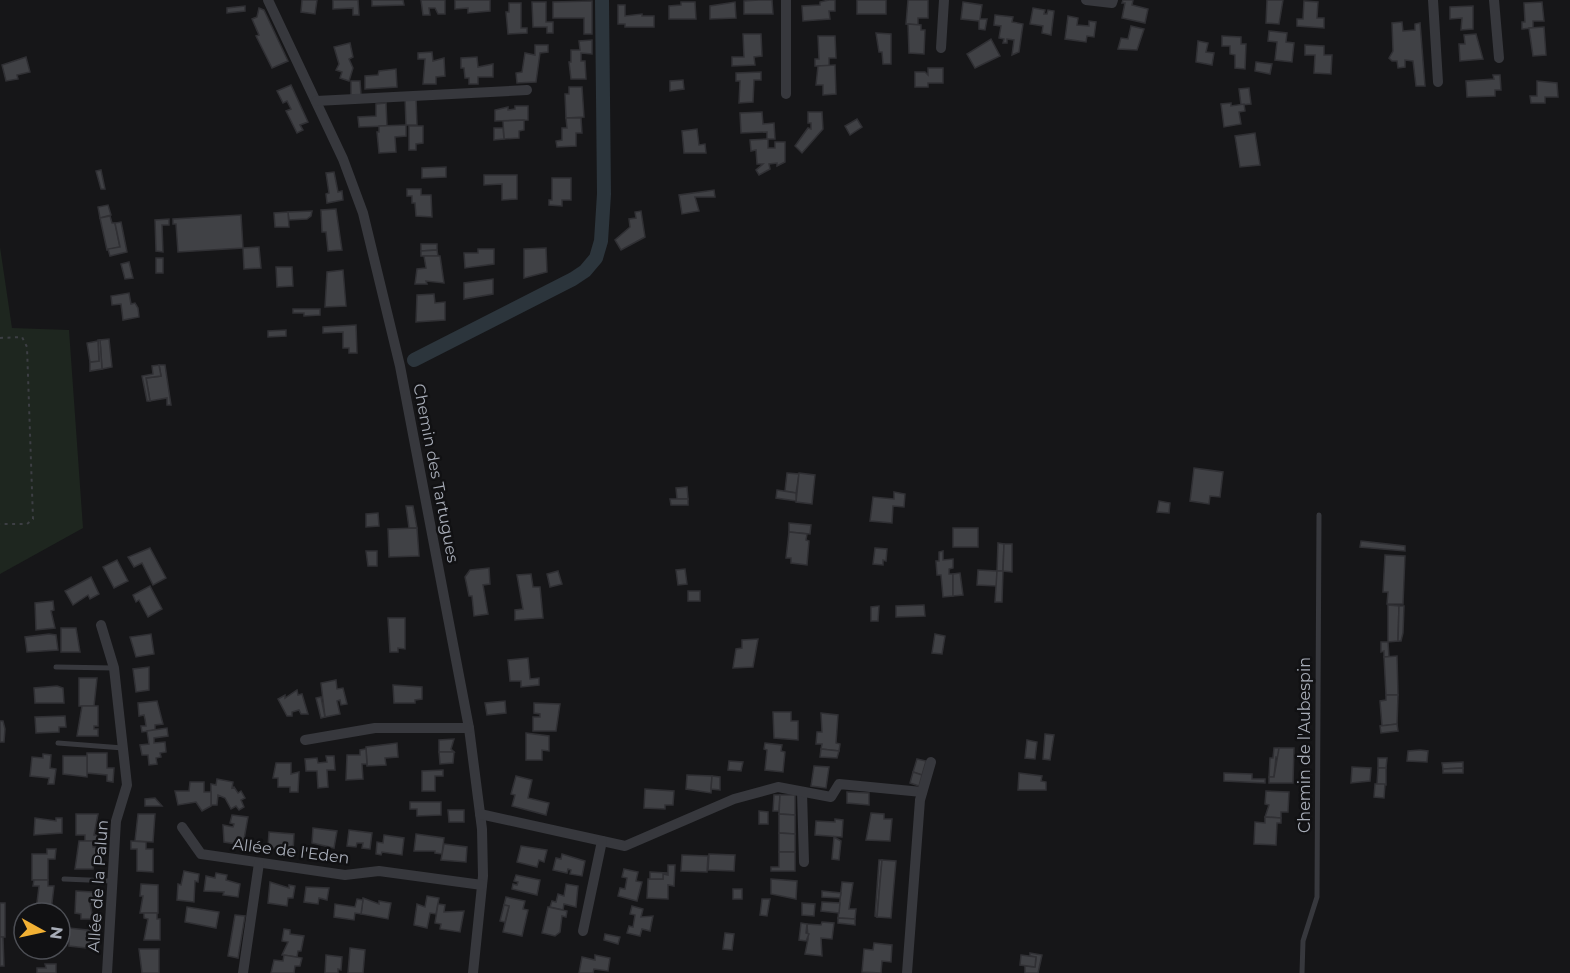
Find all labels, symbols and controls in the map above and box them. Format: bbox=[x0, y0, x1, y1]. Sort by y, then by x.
street label: Chemin des Tartugues bbox=[409, 382, 463, 564]
street label: Chemin de l'Aubespin bbox=[1295, 657, 1314, 833]
street label: Allée de la Palun bbox=[84, 819, 112, 953]
street label: Allée de l'Eden bbox=[231, 834, 351, 868]
north arrow bbox=[12, 901, 72, 961]
text: N bbox=[46, 925, 67, 941]

